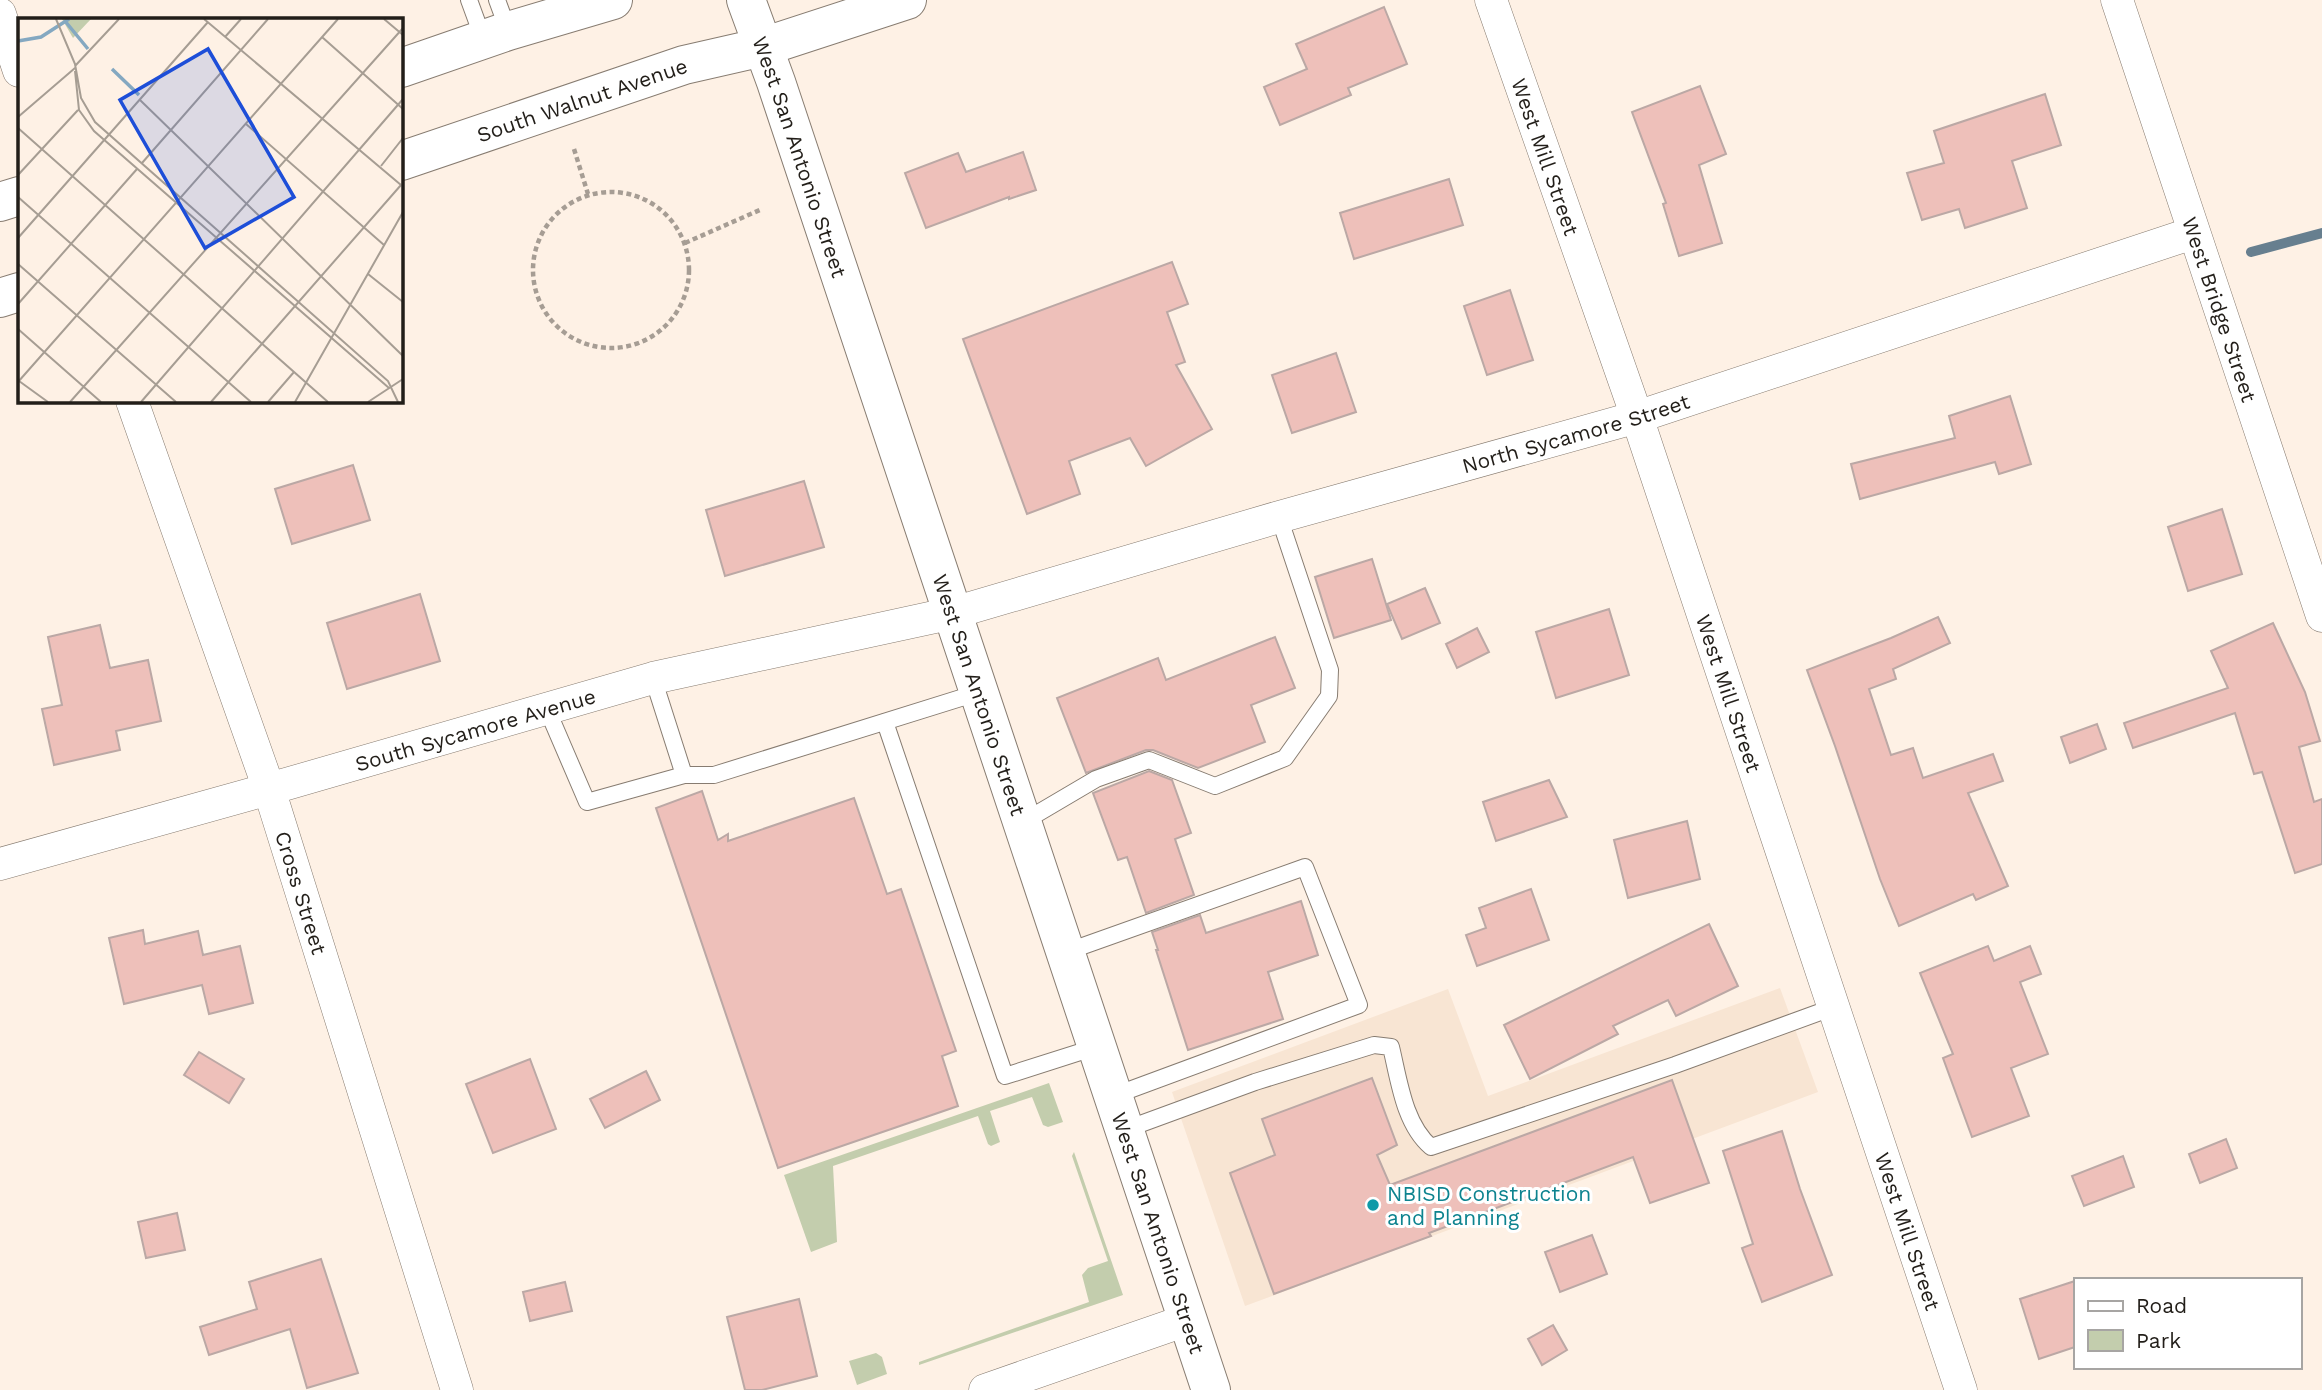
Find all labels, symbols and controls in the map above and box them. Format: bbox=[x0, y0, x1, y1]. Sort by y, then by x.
inset map bbox=[18, 18, 402, 402]
street label: West San Antonio Street bbox=[748, 33, 853, 281]
street label: South Walnut Avenue bbox=[473, 52, 690, 147]
street label: West Mill Street bbox=[1507, 75, 1585, 239]
street label: West Bridge Street bbox=[2178, 214, 2262, 405]
street label: North Sycamore Street bbox=[1459, 388, 1693, 478]
street label: West San Antonio Street bbox=[928, 571, 1032, 819]
street label: West Mill Street bbox=[1691, 611, 1767, 776]
street label: South Sycamore Avenue bbox=[352, 683, 598, 776]
street label: Cross Street bbox=[270, 828, 332, 957]
street label: West San Antonio Street bbox=[1107, 1109, 1211, 1357]
street label: West Mill Street bbox=[1870, 1149, 1946, 1314]
place label: NBISD Construction and Planning bbox=[1387, 1181, 1591, 1230]
marker: NBISD Construction and Planning bbox=[1365, 1197, 1381, 1213]
legend bbox=[2074, 1278, 2301, 1369]
text: Road bbox=[2136, 1293, 2187, 1318]
text: Park bbox=[2136, 1328, 2181, 1353]

